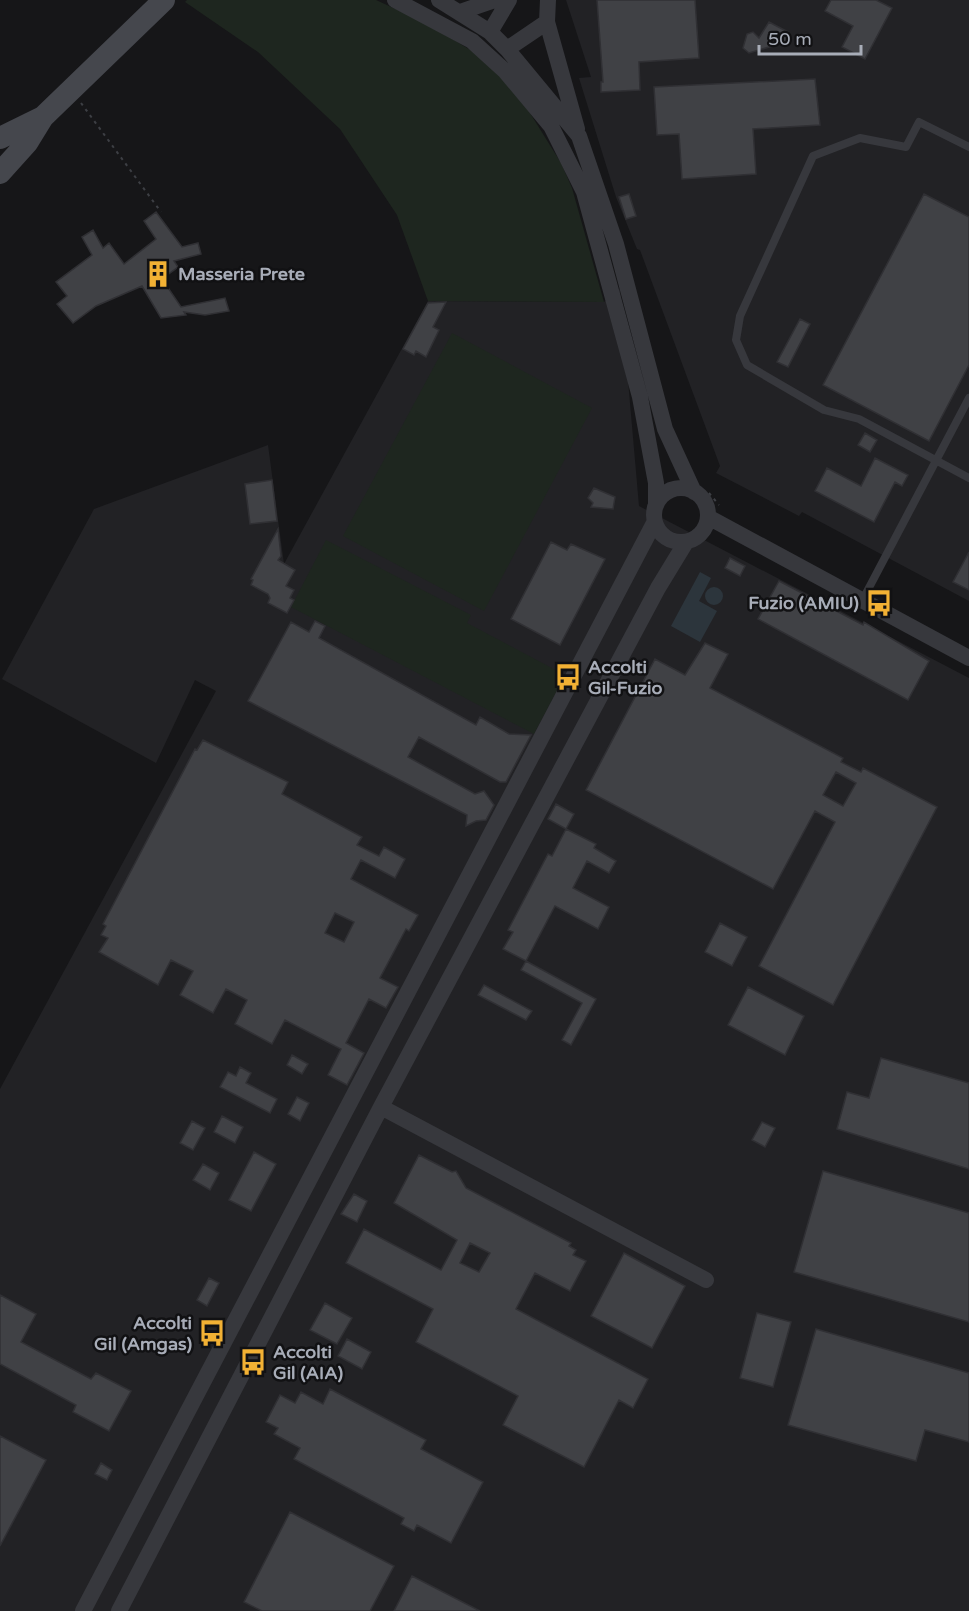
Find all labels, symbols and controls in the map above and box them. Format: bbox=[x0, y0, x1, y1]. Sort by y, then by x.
scale bar bbox=[759, 18, 861, 56]
text: 50 m bbox=[768, 28, 812, 50]
building icon: Masseria Prete bbox=[143, 259, 173, 289]
place label: Masseria Prete bbox=[178, 263, 305, 285]
bus stop icon: Fuzio (AMIU) bbox=[864, 588, 894, 618]
place label: Fuzio (AMIU) bbox=[748, 592, 859, 614]
place label: Accolti Gil-Fuzio bbox=[588, 656, 663, 699]
bus stop icon: Accolti Gil-Fuzio bbox=[553, 662, 583, 692]
place label: Accolti Gil (Amgas) bbox=[94, 1312, 192, 1355]
bus stop icon: Accolti Gil (Amgas) bbox=[197, 1318, 227, 1348]
place label: Accolti Gil (AIA) bbox=[273, 1341, 343, 1384]
bus stop icon: Accolti Gil (AIA) bbox=[238, 1347, 268, 1377]

